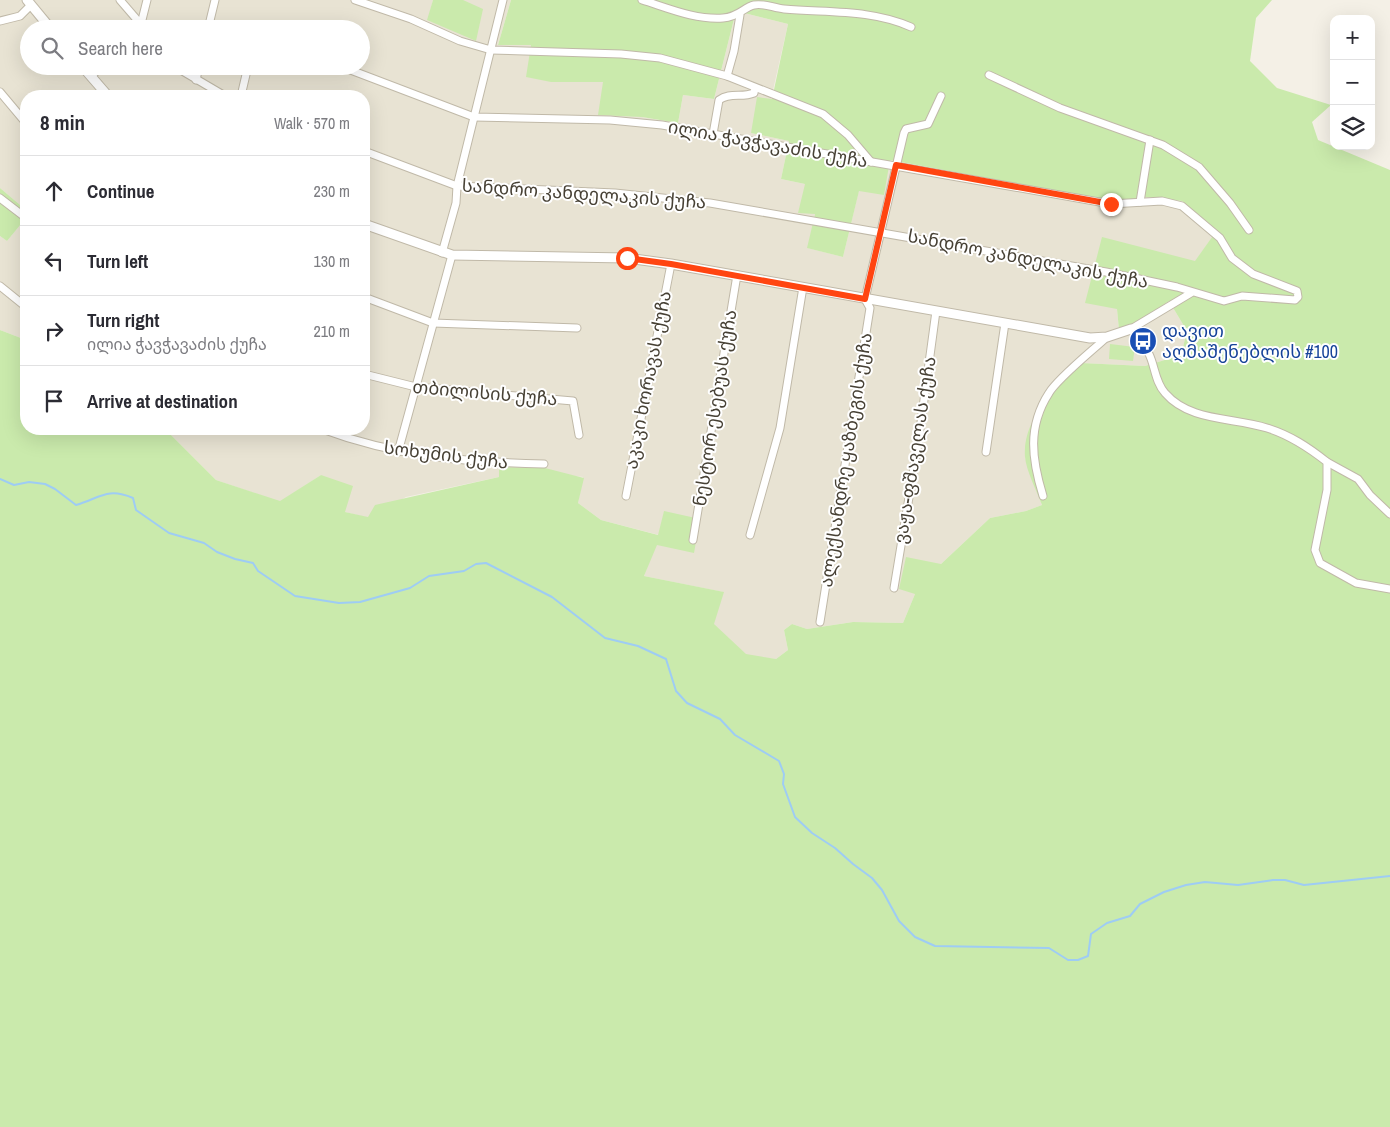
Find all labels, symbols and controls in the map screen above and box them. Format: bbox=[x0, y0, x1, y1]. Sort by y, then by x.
map controls bbox=[1330, 15, 1375, 150]
button: + bbox=[1330, 15, 1375, 60]
search box bbox=[20, 20, 370, 75]
icon: search bbox=[38, 34, 66, 62]
text: Search here bbox=[78, 35, 163, 61]
button: − bbox=[1330, 60, 1375, 105]
button: layers bbox=[1330, 105, 1375, 150]
text: 8 min bbox=[40, 108, 85, 137]
text: Walk · 570 m bbox=[274, 112, 350, 134]
street label: ილია ჭავჭავაძის ქუჩა bbox=[666, 114, 870, 173]
street label: სანდრო კანდელაკის ქუჩა bbox=[461, 172, 707, 215]
icon: ahead bbox=[40, 177, 68, 205]
text: Continue bbox=[87, 178, 155, 204]
text: 230 m bbox=[314, 180, 350, 202]
route end bbox=[1100, 193, 1123, 216]
street label: სანდრო კანდელაკის ქუჩა bbox=[906, 223, 1151, 294]
icon: left bbox=[40, 247, 68, 275]
route start bbox=[616, 247, 639, 270]
text: Turn left bbox=[87, 248, 148, 274]
text: 130 m bbox=[314, 250, 350, 272]
street label: აკაკი ხორავას ქუჩა bbox=[618, 289, 677, 471]
text: Turn right bbox=[87, 307, 159, 333]
street label: ნესტორ ესებუას ქუჩა bbox=[687, 308, 742, 508]
icon: right bbox=[40, 317, 68, 345]
place label: დავით აღმაშენებლის #100 bbox=[1162, 318, 1338, 364]
text: 210 m bbox=[314, 320, 350, 342]
bus stop icon: დავით აღმაშენებლის #100 bbox=[1128, 326, 1158, 356]
street label: ალექსანდრე ყაზბეგის ქუჩა bbox=[813, 331, 878, 589]
text: ილია ჭავჭავაძის ქუჩა bbox=[87, 333, 267, 355]
street label: ვაჟა-ფშაველას ქუჩა bbox=[887, 354, 942, 545]
street label: თბილისის ქუჩა bbox=[412, 374, 559, 411]
icon: arrive bbox=[40, 387, 68, 415]
text: Arrive at destination bbox=[87, 388, 238, 414]
street label: სოხუმის ქუჩა bbox=[382, 434, 510, 475]

